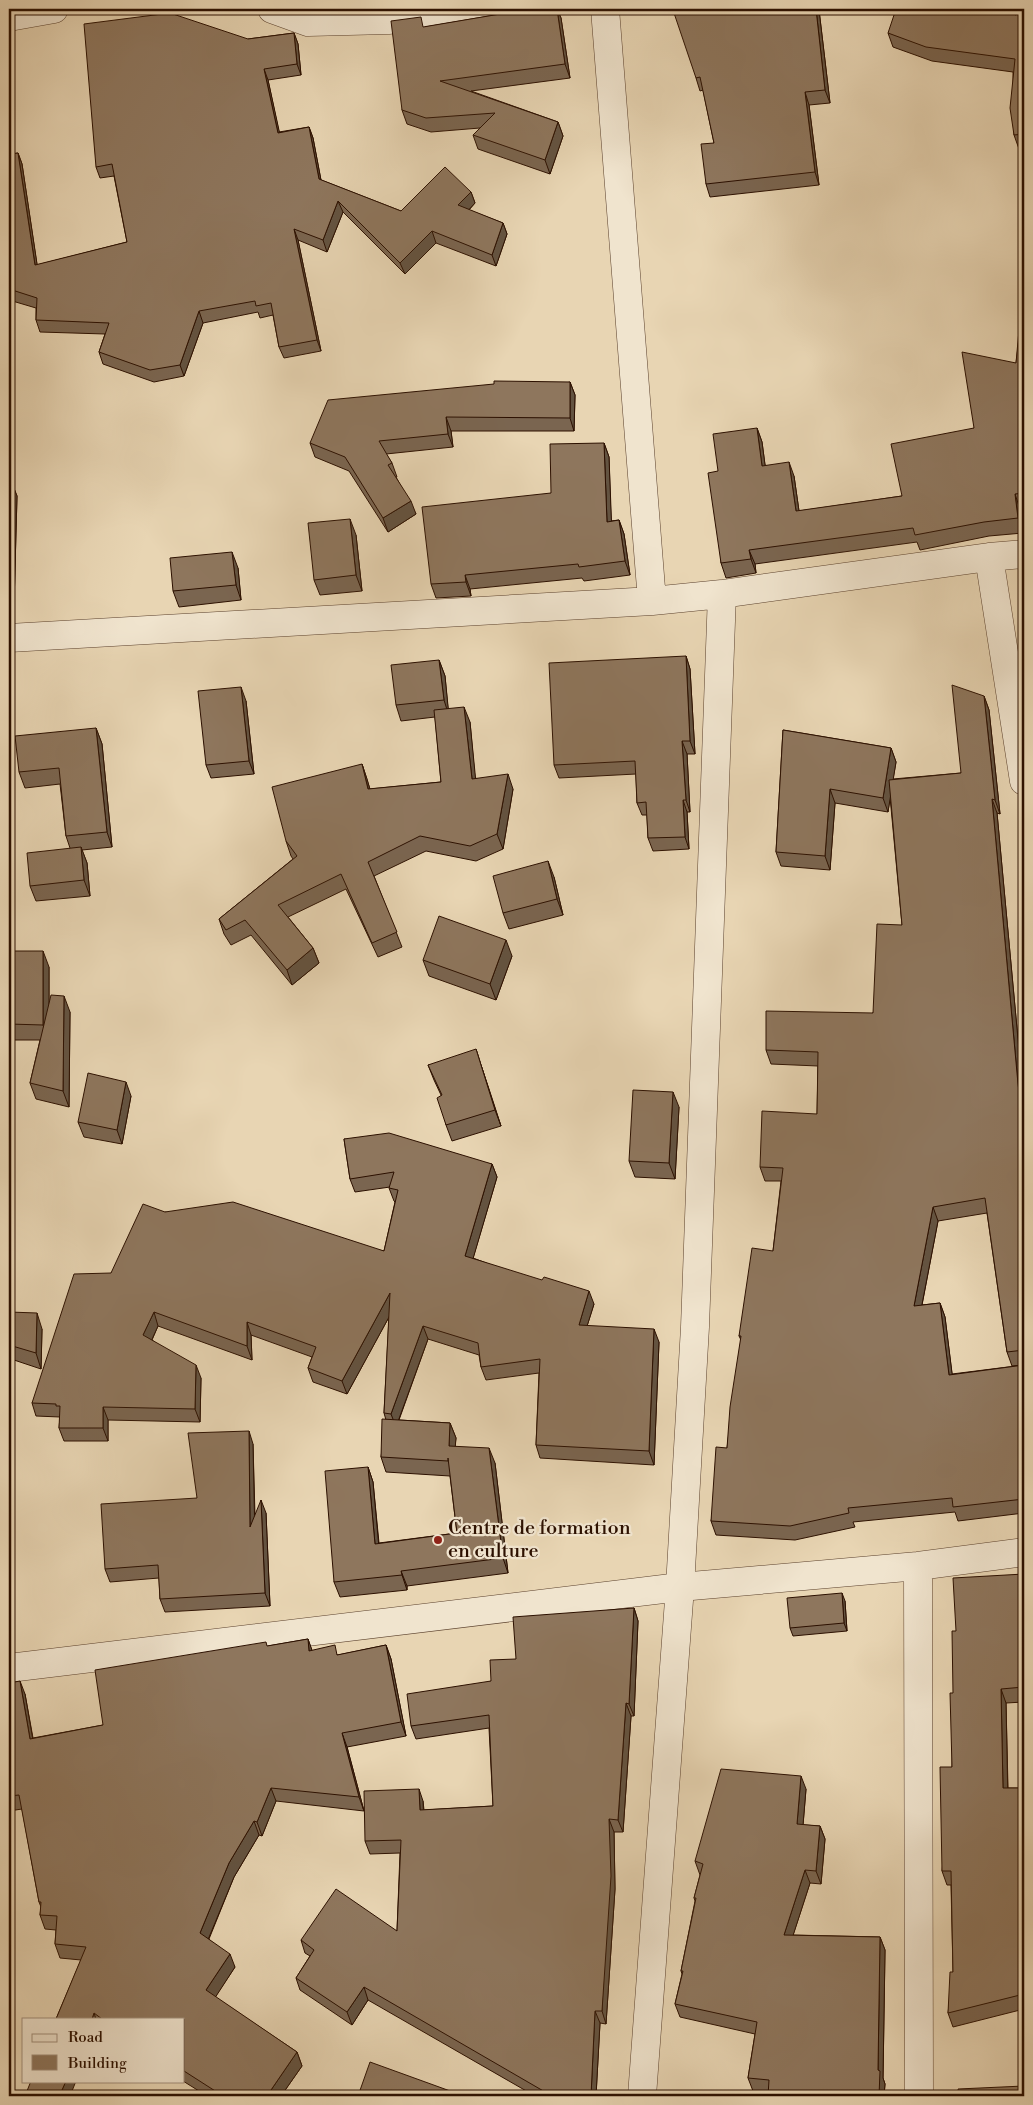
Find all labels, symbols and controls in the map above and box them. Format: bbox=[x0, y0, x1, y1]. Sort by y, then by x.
place label: Centre de formation en culture bbox=[448, 1516, 631, 1564]
marker: Centre de formation en culture bbox=[432, 1534, 444, 1546]
legend bbox=[22, 2018, 185, 2082]
text: Road bbox=[68, 2028, 103, 2047]
text: Building bbox=[67, 2054, 127, 2073]

